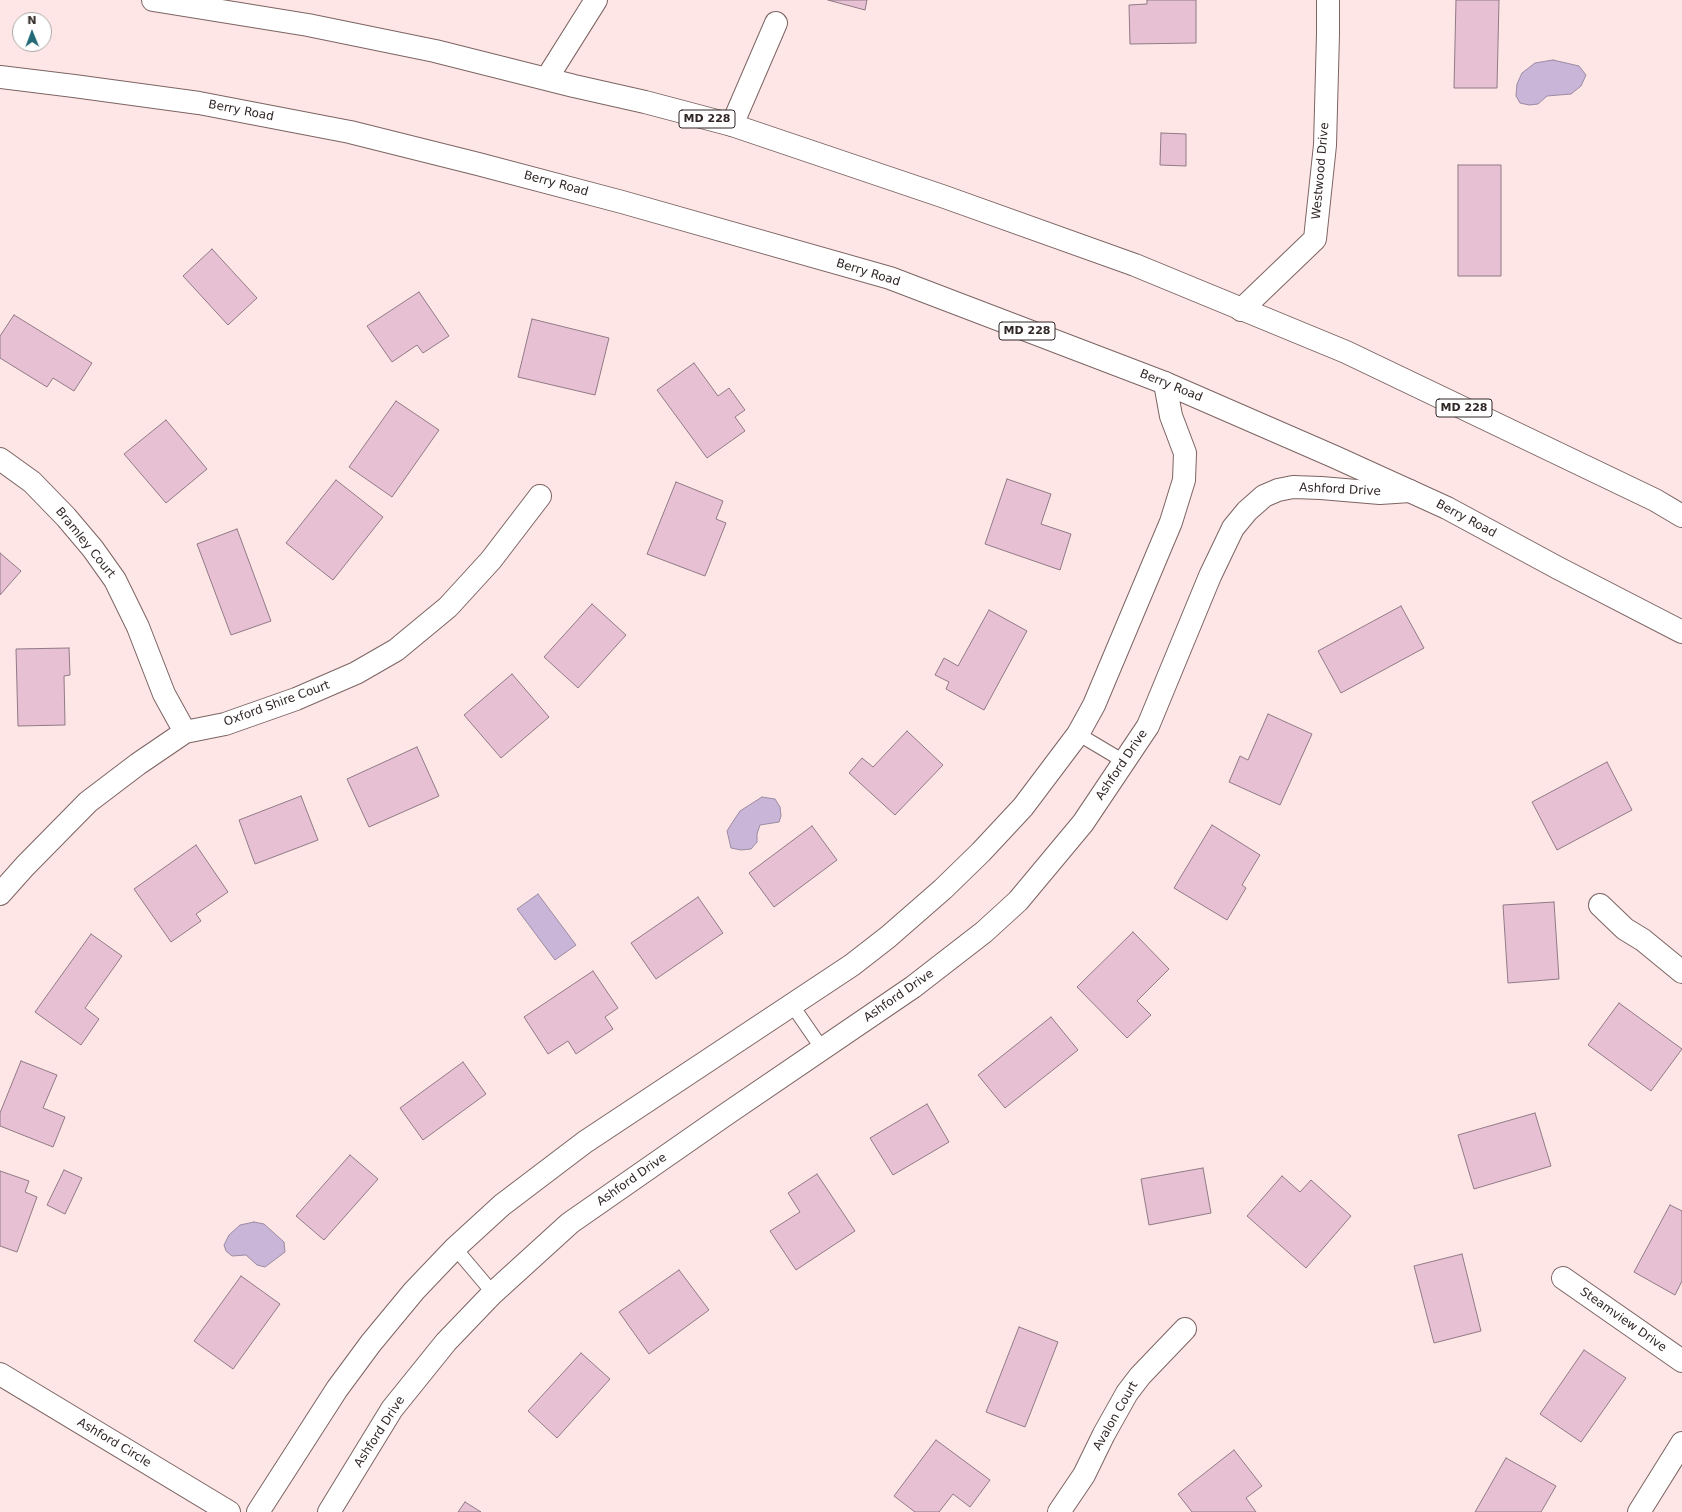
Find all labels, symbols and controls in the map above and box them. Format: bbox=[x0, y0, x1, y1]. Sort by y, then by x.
north arrow bbox=[12, 12, 52, 52]
text: N bbox=[27, 14, 37, 27]
street label: Berry Road bbox=[207, 98, 275, 124]
road number: MD 228 bbox=[679, 110, 735, 128]
street label: Westwood Drive bbox=[1310, 122, 1332, 220]
street label: Berry Road bbox=[522, 168, 590, 200]
street label: Berry Road bbox=[834, 256, 902, 290]
road number: MD 228 bbox=[999, 322, 1055, 340]
street label: Berry Road bbox=[1138, 367, 1204, 405]
road number: MD 228 bbox=[1436, 399, 1492, 417]
street label: Ashford Drive bbox=[1299, 481, 1381, 499]
street label: Berry Road bbox=[1433, 497, 1499, 541]
street label: Bramley Court bbox=[52, 505, 118, 581]
street label: Oxford Shire Court bbox=[222, 678, 332, 730]
street label: Ashford Drive bbox=[1093, 727, 1151, 803]
street label: Ashford Drive bbox=[861, 967, 937, 1025]
street label: Ashford Drive bbox=[594, 1151, 670, 1209]
street label: Steamview Drive bbox=[1577, 1285, 1669, 1355]
street label: Avalon Court bbox=[1091, 1379, 1141, 1453]
street label: Ashford Drive bbox=[352, 1394, 408, 1470]
street label: Ashford Circle bbox=[75, 1415, 153, 1471]

